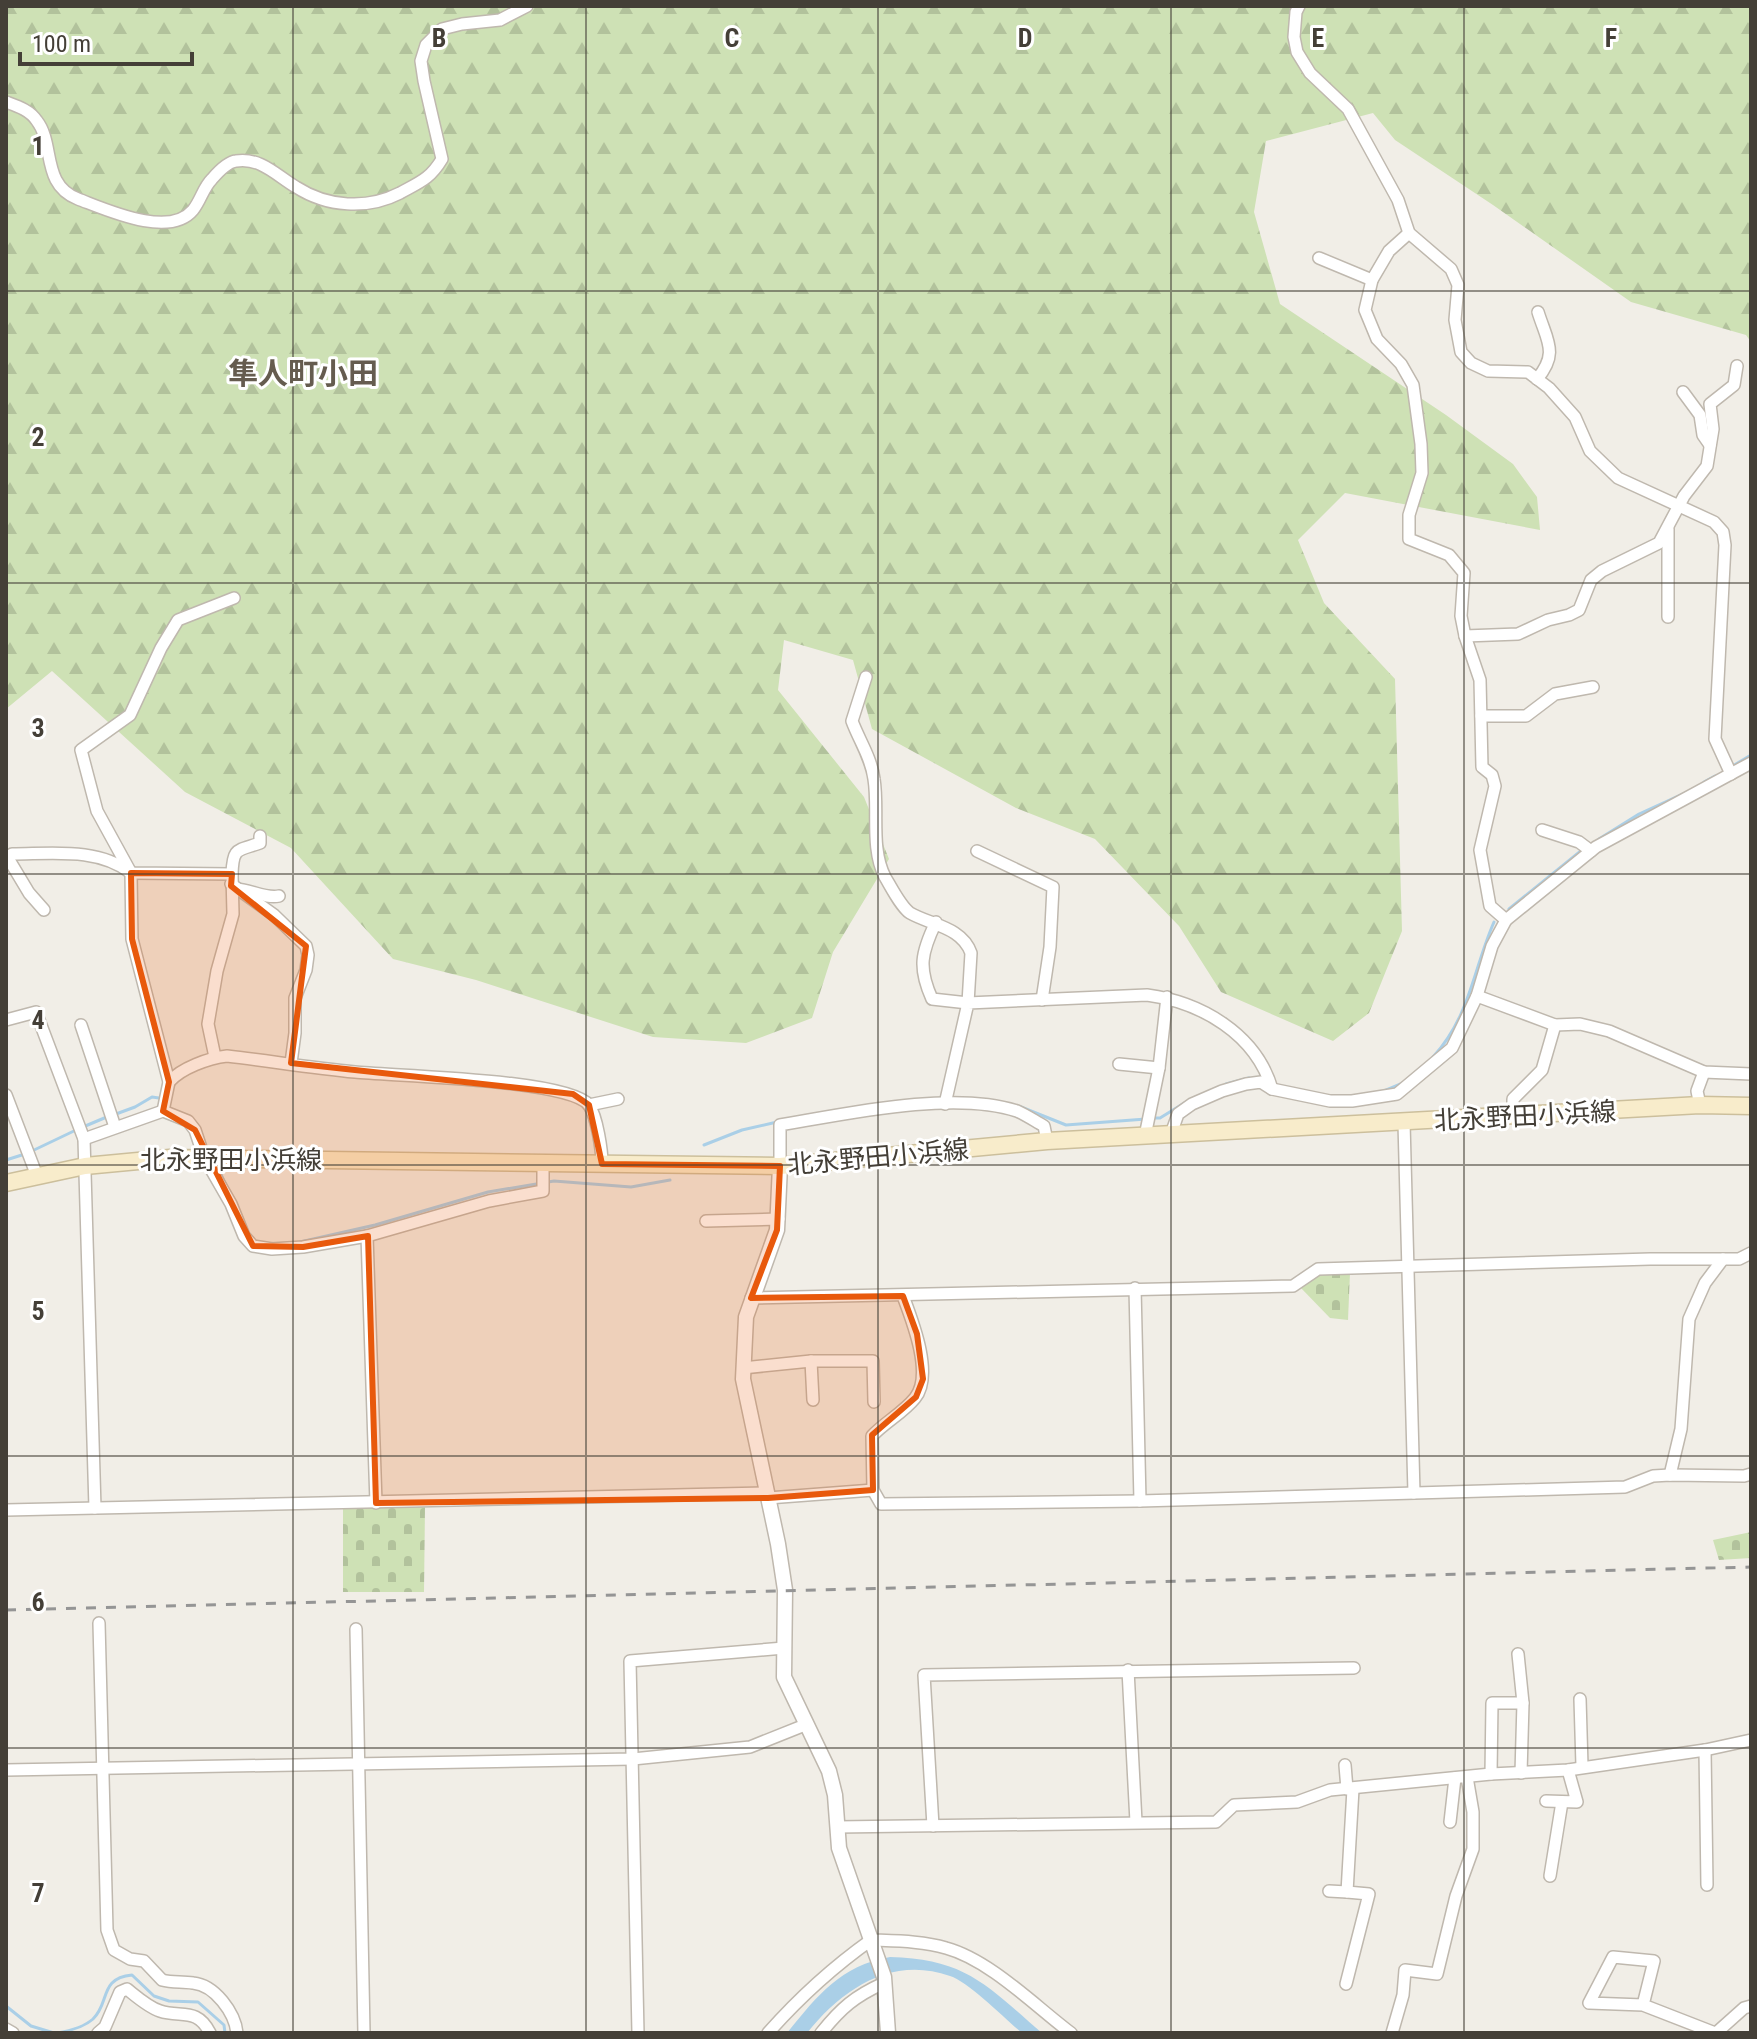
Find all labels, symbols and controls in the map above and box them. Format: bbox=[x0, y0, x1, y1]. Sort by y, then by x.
scale bar bbox=[20, 16, 192, 66]
text: B bbox=[432, 23, 446, 53]
text: C bbox=[725, 23, 740, 53]
text: D bbox=[1018, 23, 1032, 53]
text: E bbox=[1312, 23, 1325, 53]
text: F bbox=[1605, 23, 1617, 53]
text: 100 m bbox=[32, 30, 91, 58]
text: 1 bbox=[31, 131, 45, 161]
district label: 隼人町小田 bbox=[228, 356, 378, 391]
text: 2 bbox=[31, 422, 45, 452]
text: 3 bbox=[31, 713, 45, 743]
text: 4 bbox=[31, 1005, 45, 1035]
street label: 北永野田小浜線 bbox=[1433, 1096, 1617, 1136]
street label: 北永野田小浜線 bbox=[786, 1134, 970, 1180]
street label: 北永野田小浜線 bbox=[140, 1145, 322, 1175]
text: 5 bbox=[31, 1296, 45, 1326]
text: 6 bbox=[31, 1587, 45, 1617]
text: 7 bbox=[31, 1878, 45, 1908]

